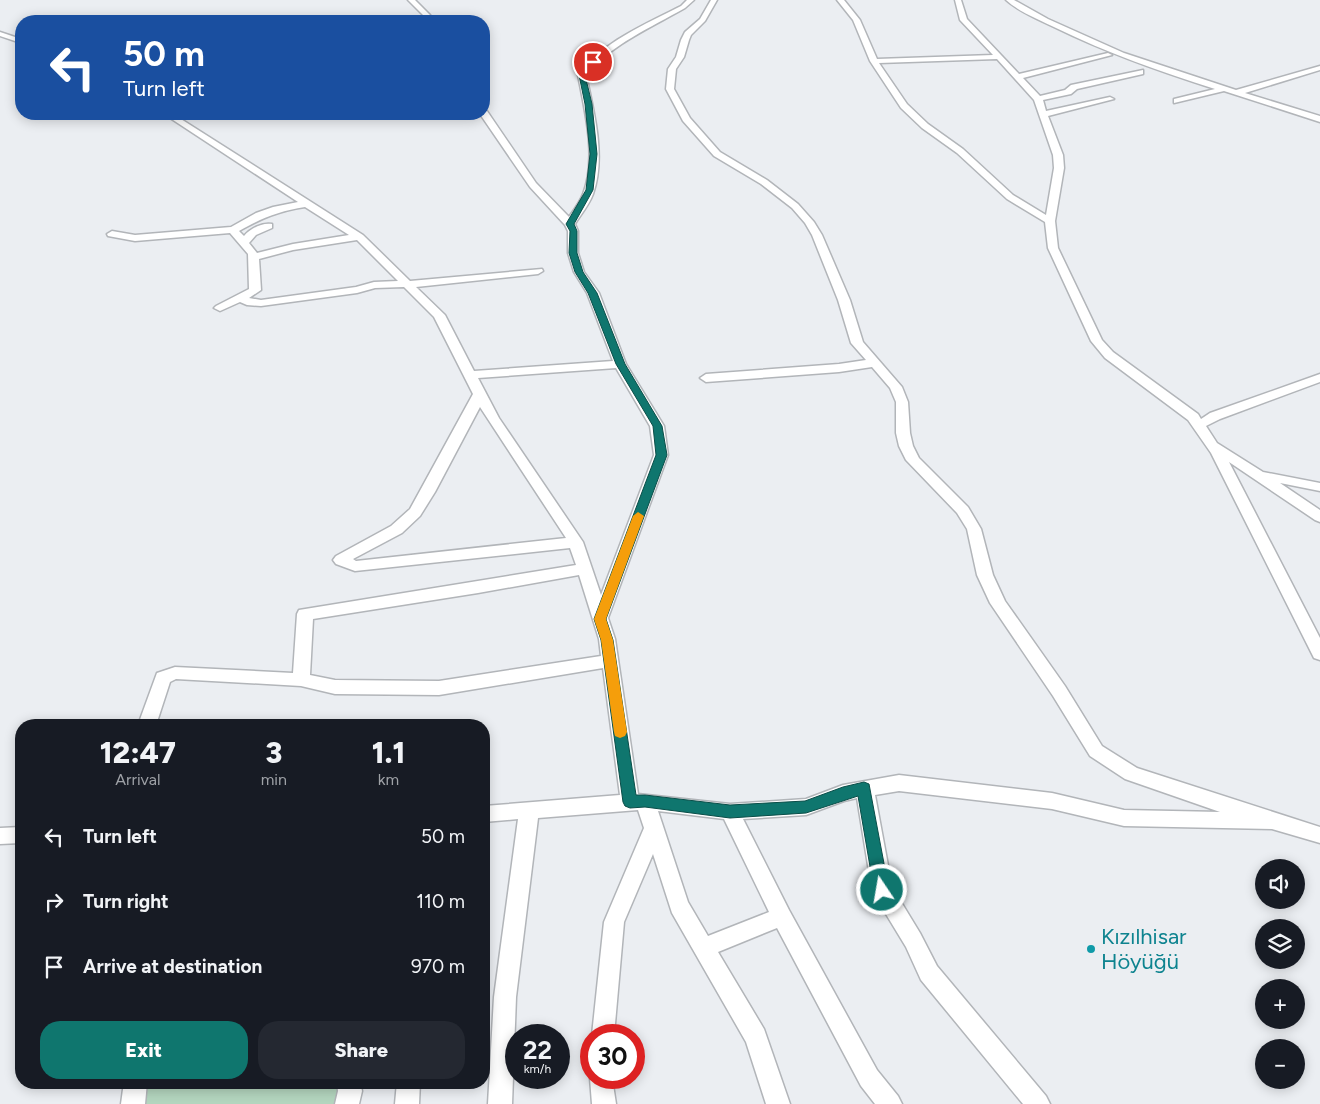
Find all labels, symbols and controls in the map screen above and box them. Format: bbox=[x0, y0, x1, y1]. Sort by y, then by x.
text: 50 m bbox=[123, 33, 205, 75]
icon: left bbox=[40, 35, 105, 100]
pin bbox=[572, 41, 614, 83]
icon: arrive bbox=[579, 48, 607, 76]
text: Turn left bbox=[123, 75, 205, 102]
text: 12:47 bbox=[100, 734, 176, 771]
text: 3 bbox=[265, 734, 282, 771]
text: 1.1 bbox=[372, 734, 405, 771]
text: Arrival bbox=[115, 770, 160, 789]
text: min bbox=[261, 770, 287, 789]
text: km bbox=[378, 770, 399, 789]
icon: left bbox=[40, 823, 68, 851]
text: Turn left bbox=[83, 825, 157, 848]
text: 50 m bbox=[421, 825, 465, 848]
map controls bbox=[1255, 859, 1305, 1089]
button: sound bbox=[1255, 859, 1305, 909]
position arrow bbox=[855, 863, 907, 915]
icon: right bbox=[40, 888, 68, 916]
text: Turn right bbox=[83, 890, 169, 913]
text: 110 m bbox=[416, 890, 465, 913]
button: layers bbox=[1255, 919, 1305, 969]
place label: Kızılhisar Höyüğü bbox=[1101, 923, 1187, 975]
marker: Kızılhisar Höyüğü bbox=[1085, 943, 1097, 955]
icon: arrive bbox=[40, 953, 68, 981]
text: Arrive at destination bbox=[83, 955, 262, 978]
text: 970 m bbox=[411, 955, 465, 978]
button: + bbox=[1255, 979, 1305, 1029]
button: Exit bbox=[40, 1021, 248, 1079]
button: Share bbox=[258, 1021, 465, 1079]
speed limit sign: 30 bbox=[580, 1024, 645, 1089]
text: 22 bbox=[523, 1035, 552, 1065]
button: − bbox=[1255, 1039, 1305, 1089]
text: km/h bbox=[524, 1062, 551, 1076]

